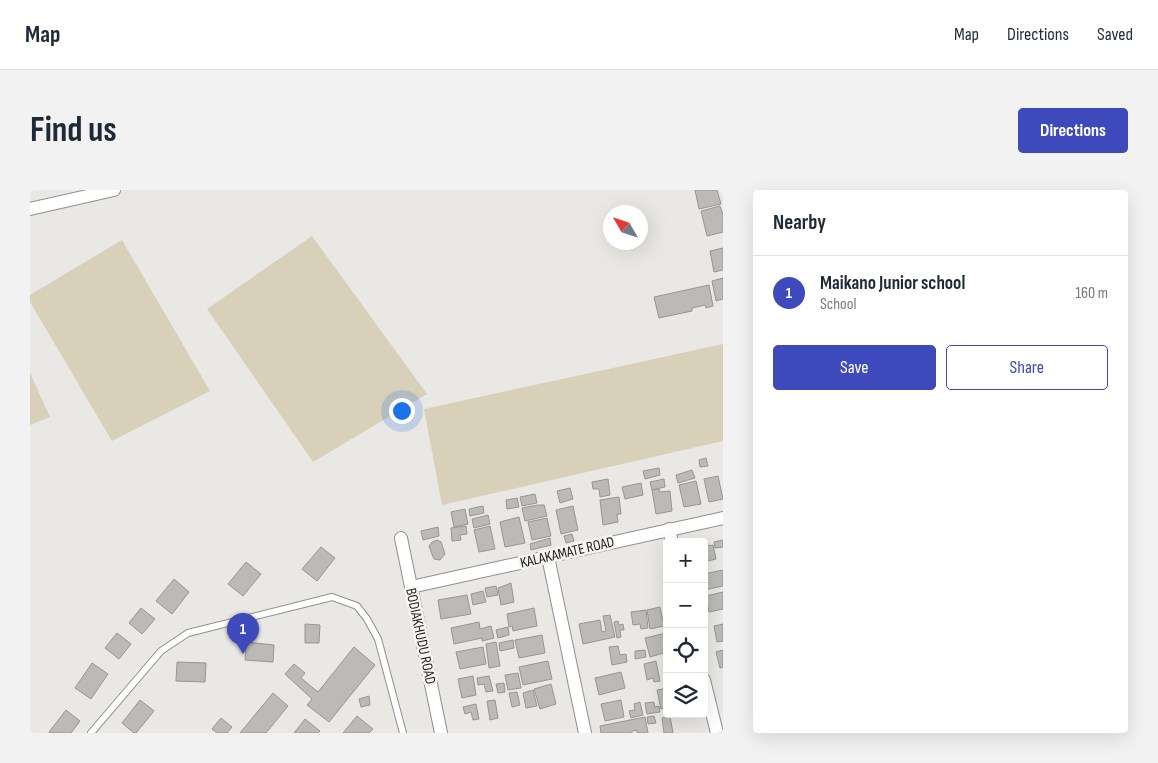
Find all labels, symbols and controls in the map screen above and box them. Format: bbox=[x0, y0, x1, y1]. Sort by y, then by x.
text: Map bbox=[25, 20, 60, 49]
text: Map bbox=[954, 24, 979, 45]
text: Directions bbox=[1007, 24, 1069, 45]
text: Saved bbox=[1097, 24, 1133, 45]
button: Directions bbox=[1018, 108, 1128, 153]
text: Find us bbox=[30, 109, 117, 152]
north arrow bbox=[603, 205, 648, 250]
text: Nearby bbox=[773, 210, 826, 235]
text: Maikano Junior school bbox=[820, 272, 965, 295]
text: 1 bbox=[786, 284, 792, 303]
text: 160 m bbox=[1075, 284, 1108, 303]
text: School bbox=[820, 295, 856, 314]
button: Save bbox=[773, 345, 936, 390]
button: Share bbox=[946, 345, 1108, 390]
your location bbox=[389, 398, 415, 424]
street label: KALAKAMATE ROAD bbox=[518, 532, 616, 573]
map controls bbox=[663, 538, 708, 718]
button: + bbox=[663, 538, 708, 583]
button: − bbox=[663, 583, 708, 628]
street label: BODIAKHUDU ROAD bbox=[401, 586, 440, 686]
pin: 1 bbox=[227, 613, 259, 654]
button: locate bbox=[663, 628, 708, 673]
button: layers bbox=[663, 673, 708, 718]

